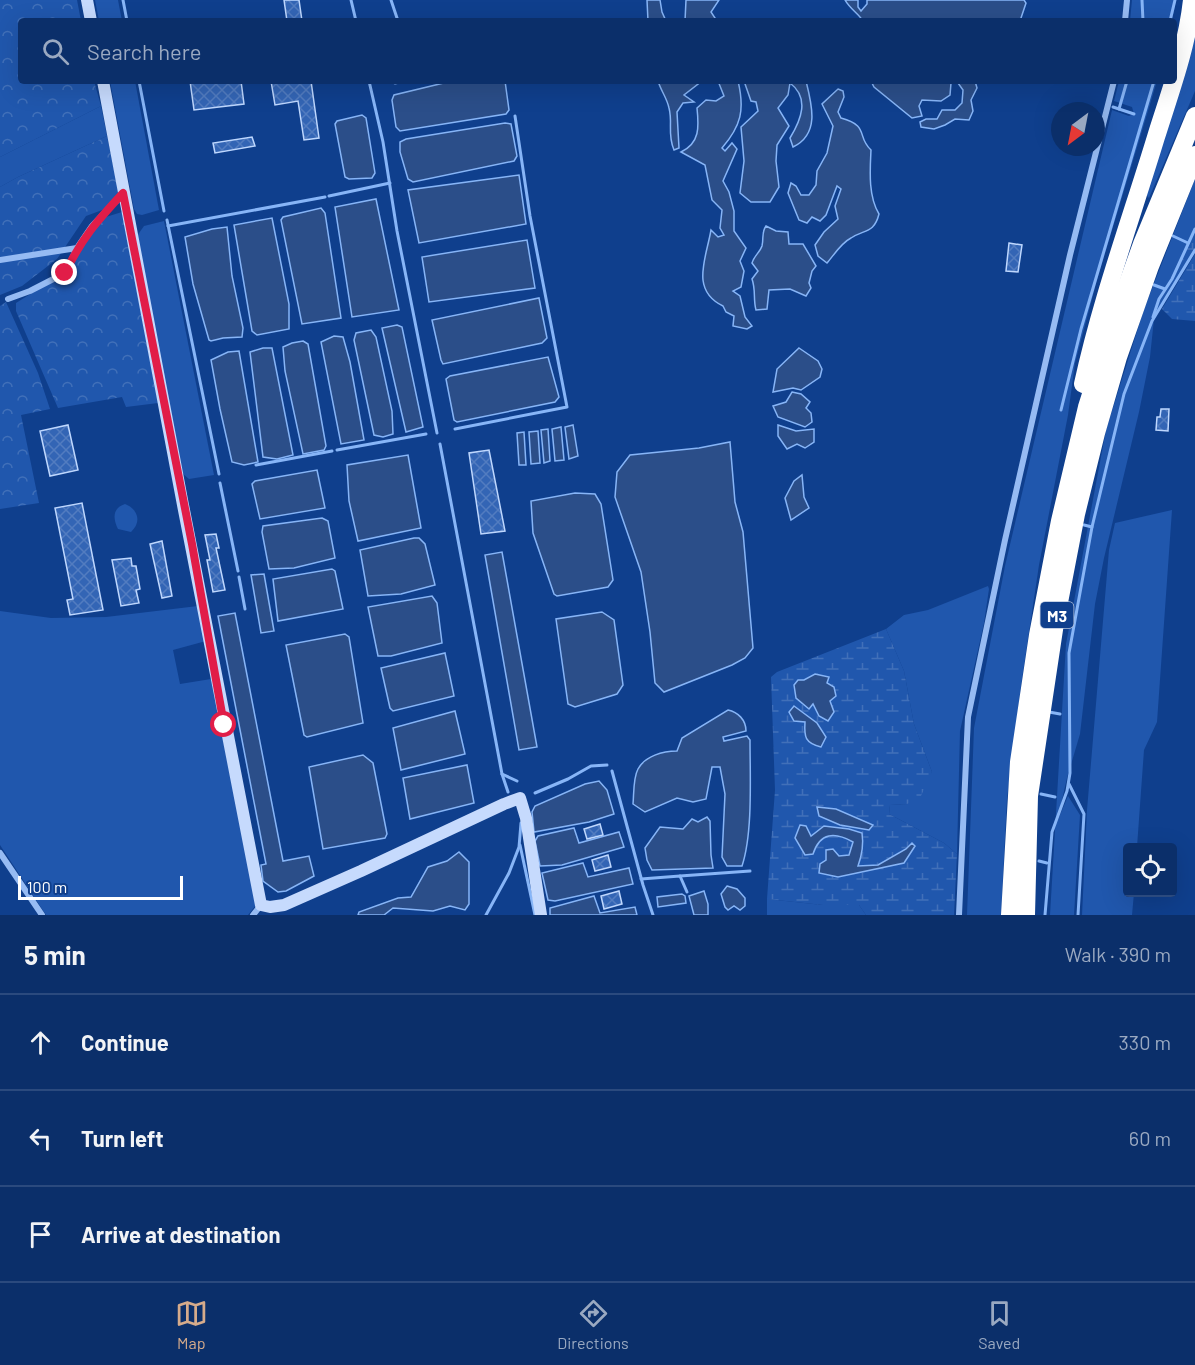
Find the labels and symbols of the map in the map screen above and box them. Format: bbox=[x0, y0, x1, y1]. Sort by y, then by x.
north arrow bbox=[1051, 102, 1105, 156]
route end bbox=[51, 259, 77, 285]
road number: M3 bbox=[1040, 602, 1074, 628]
route start bbox=[210, 711, 236, 737]
scale bar bbox=[18, 873, 183, 900]

